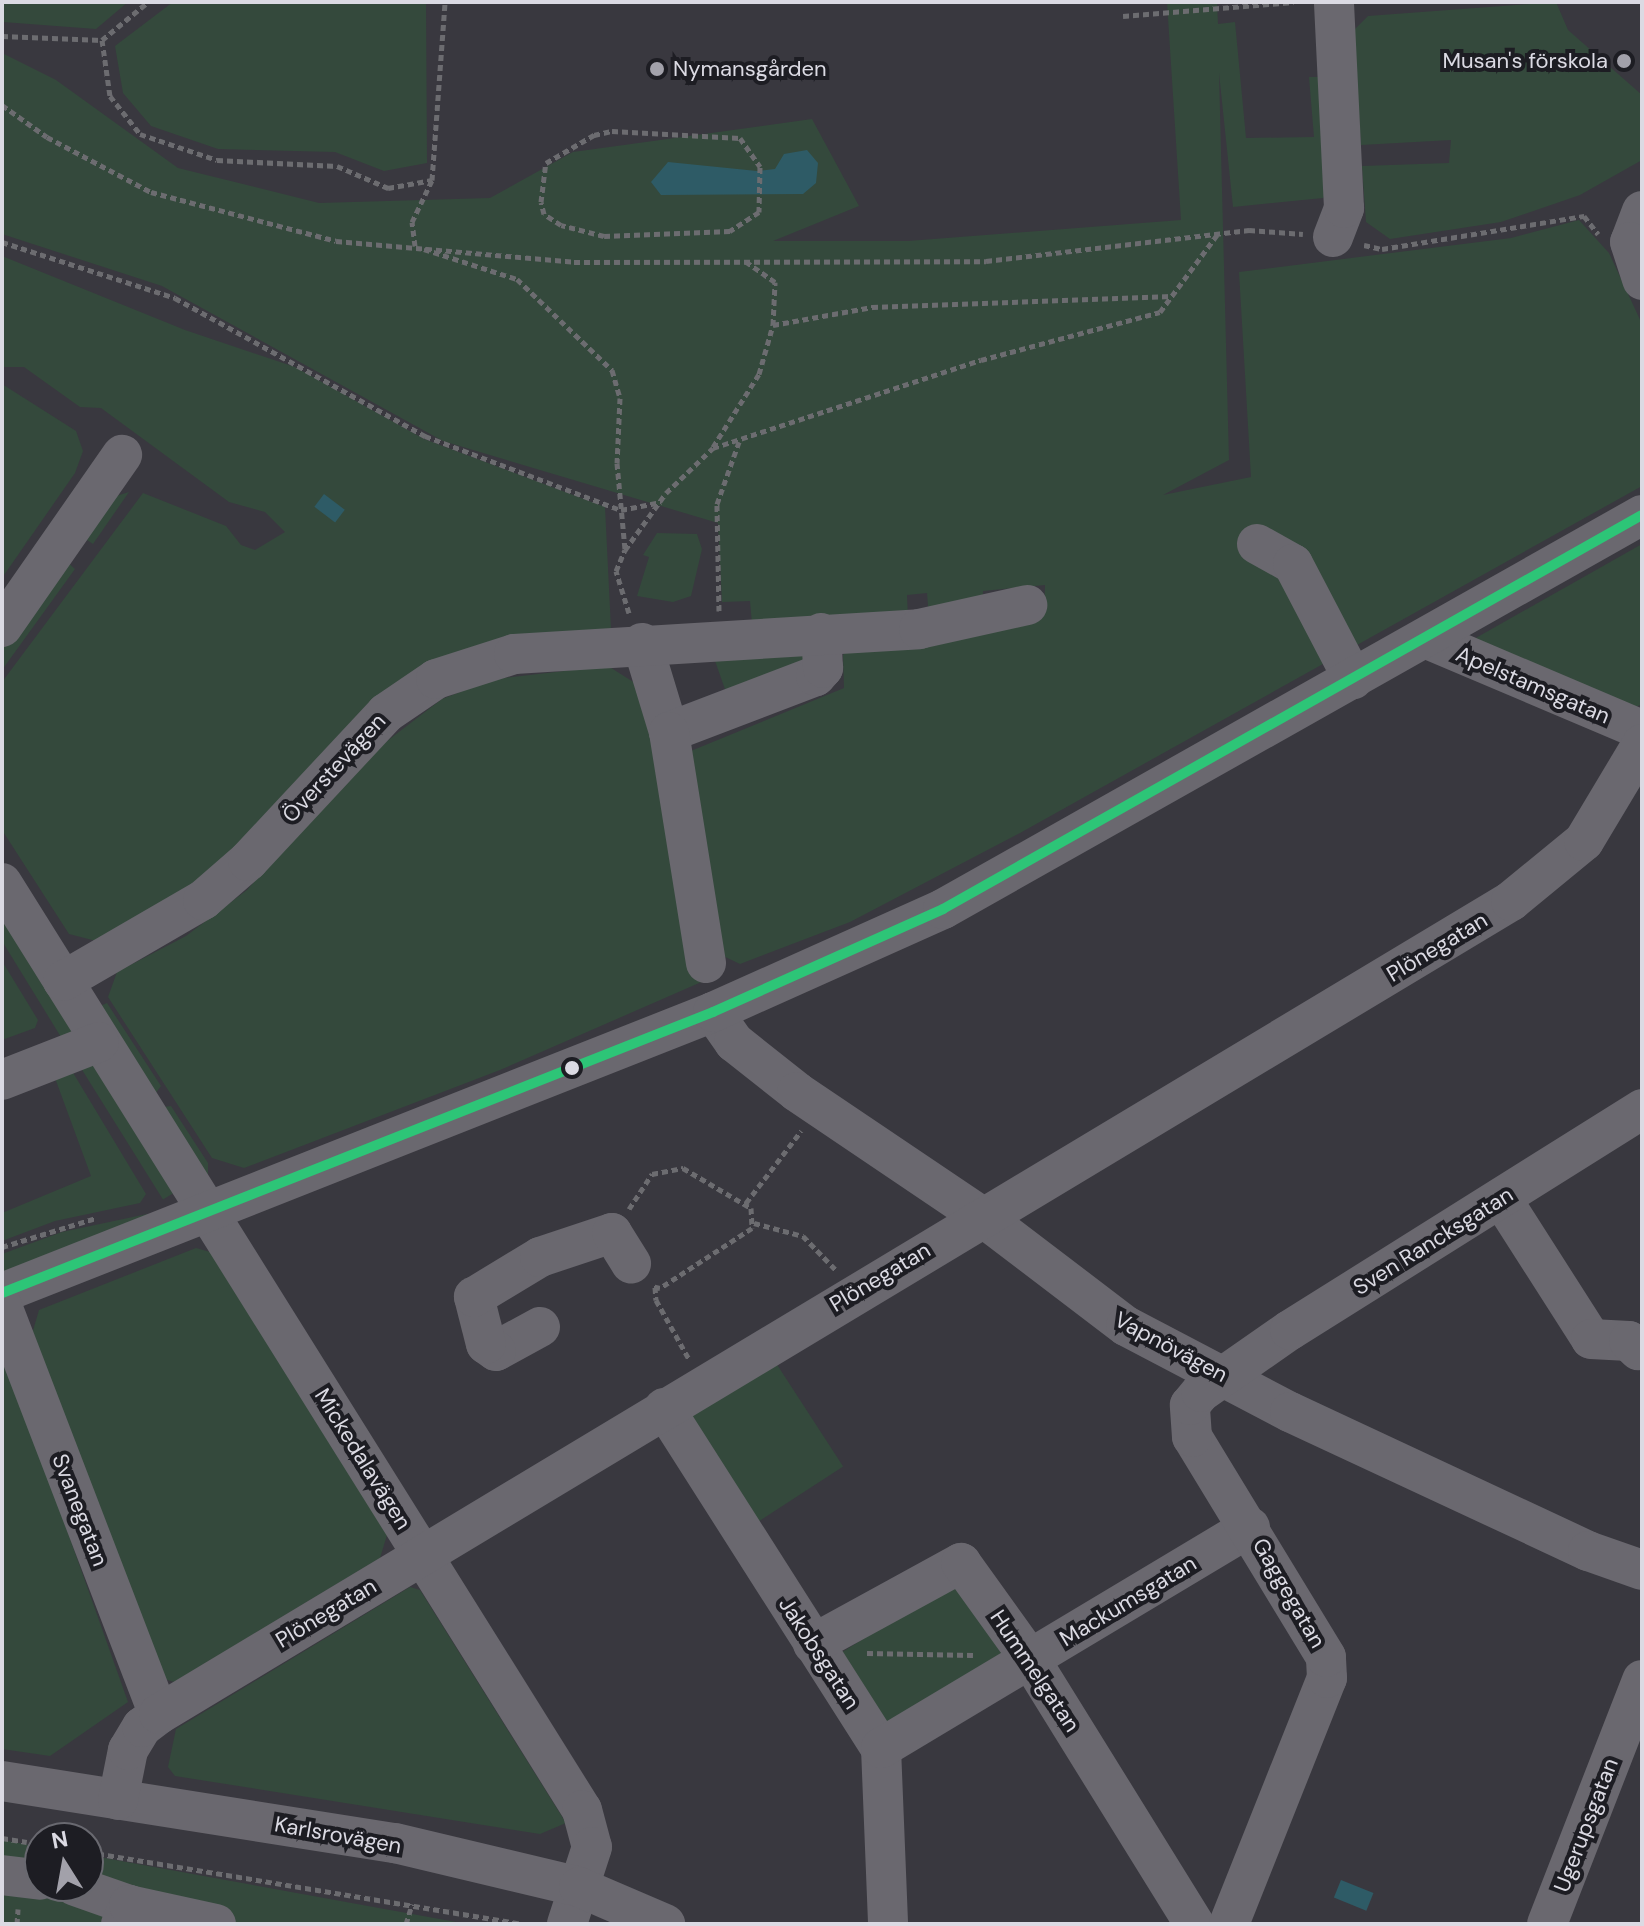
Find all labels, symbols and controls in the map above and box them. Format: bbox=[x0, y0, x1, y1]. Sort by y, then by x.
place label: Musan's förskola bbox=[1442, 48, 1608, 74]
marker: Musan's förskola bbox=[1615, 52, 1633, 70]
place label: Nymansgården bbox=[673, 56, 827, 82]
marker: Nymansgården bbox=[648, 60, 666, 78]
street label: Apelstamsgatan bbox=[1452, 641, 1614, 729]
street label: Överstevägen bbox=[277, 708, 391, 828]
street label: Plönegatan bbox=[1382, 907, 1492, 987]
unlabelled marker bbox=[564, 1060, 580, 1076]
street label: Sven Rancksgatan bbox=[1348, 1181, 1518, 1301]
street label: Plönegatan bbox=[825, 1237, 935, 1317]
street label: Vapnövägen bbox=[1110, 1306, 1232, 1388]
street label: Mickedalavägen bbox=[309, 1384, 417, 1534]
street label: Svanegatan bbox=[47, 1450, 113, 1570]
street label: Gaggegatan bbox=[1247, 1533, 1331, 1653]
street label: Mackumsgatan bbox=[1055, 1550, 1201, 1652]
street label: Plönegatan bbox=[271, 1573, 381, 1653]
street label: Jakobsgatan bbox=[773, 1592, 865, 1714]
street label: Hummelgatan bbox=[985, 1605, 1085, 1737]
street label: Ugerupsgatan bbox=[1548, 1754, 1624, 1896]
street label: Karlsrovägen bbox=[272, 1811, 404, 1859]
north arrow bbox=[24, 1822, 104, 1902]
text: N bbox=[49, 1824, 70, 1856]

